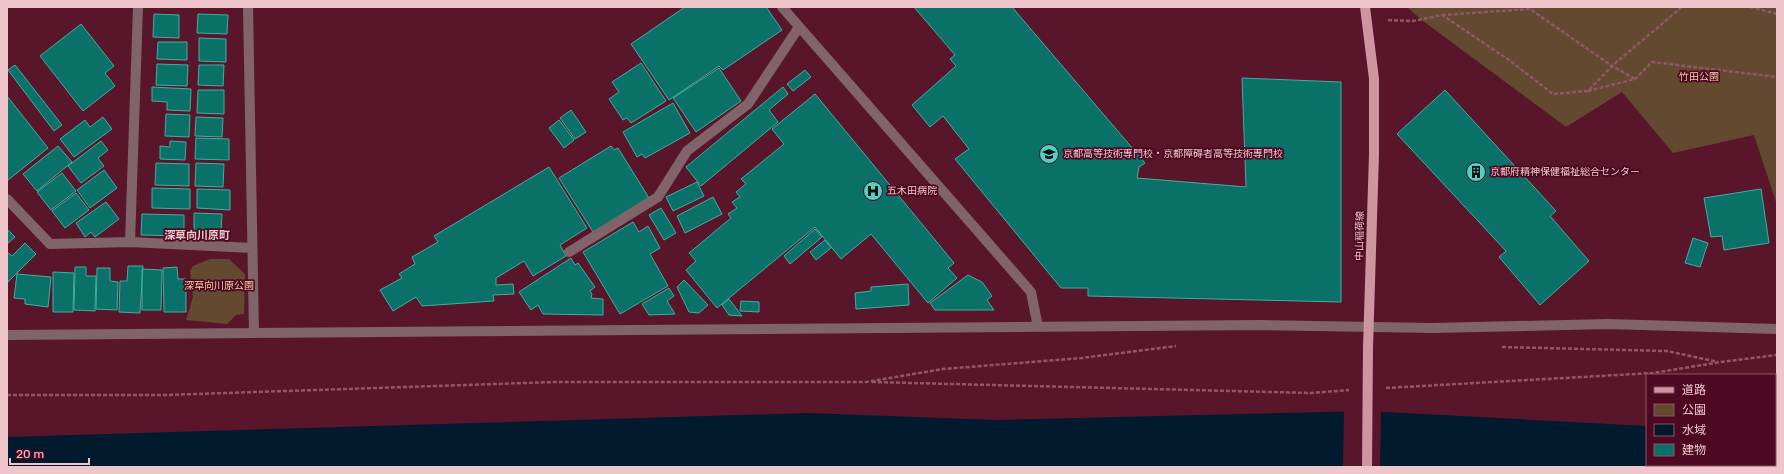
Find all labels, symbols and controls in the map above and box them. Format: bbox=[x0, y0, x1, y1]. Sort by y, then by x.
park label: 竹田公園 bbox=[1679, 71, 1719, 83]
school or university icon: 京都高等技術専門校・京都障碍者高等技術専門校 bbox=[1038, 143, 1060, 165]
place label: 京都高等技術専門校・京都障碍者高等技術専門校 bbox=[1063, 148, 1283, 160]
building icon: 京都府精神保健福祉総合センター bbox=[1465, 161, 1487, 183]
place label: 京都府精神保健福祉総合センター bbox=[1490, 166, 1640, 178]
hospital icon: 五木田病院 bbox=[862, 180, 884, 202]
place label: 五木田病院 bbox=[887, 185, 937, 197]
street label: 中山稲荷線 bbox=[1354, 211, 1366, 261]
district label: 深草向川原町 bbox=[164, 229, 230, 242]
park label: 深草向川原公園 bbox=[184, 280, 254, 292]
legend bbox=[1646, 374, 1776, 466]
text: 道路 bbox=[1682, 383, 1706, 397]
text: 公園 bbox=[1682, 403, 1706, 417]
text: 水域 bbox=[1682, 423, 1706, 437]
scale bar bbox=[10, 440, 89, 466]
text: 建物 bbox=[1682, 443, 1706, 457]
text: 20 m bbox=[16, 447, 44, 461]

